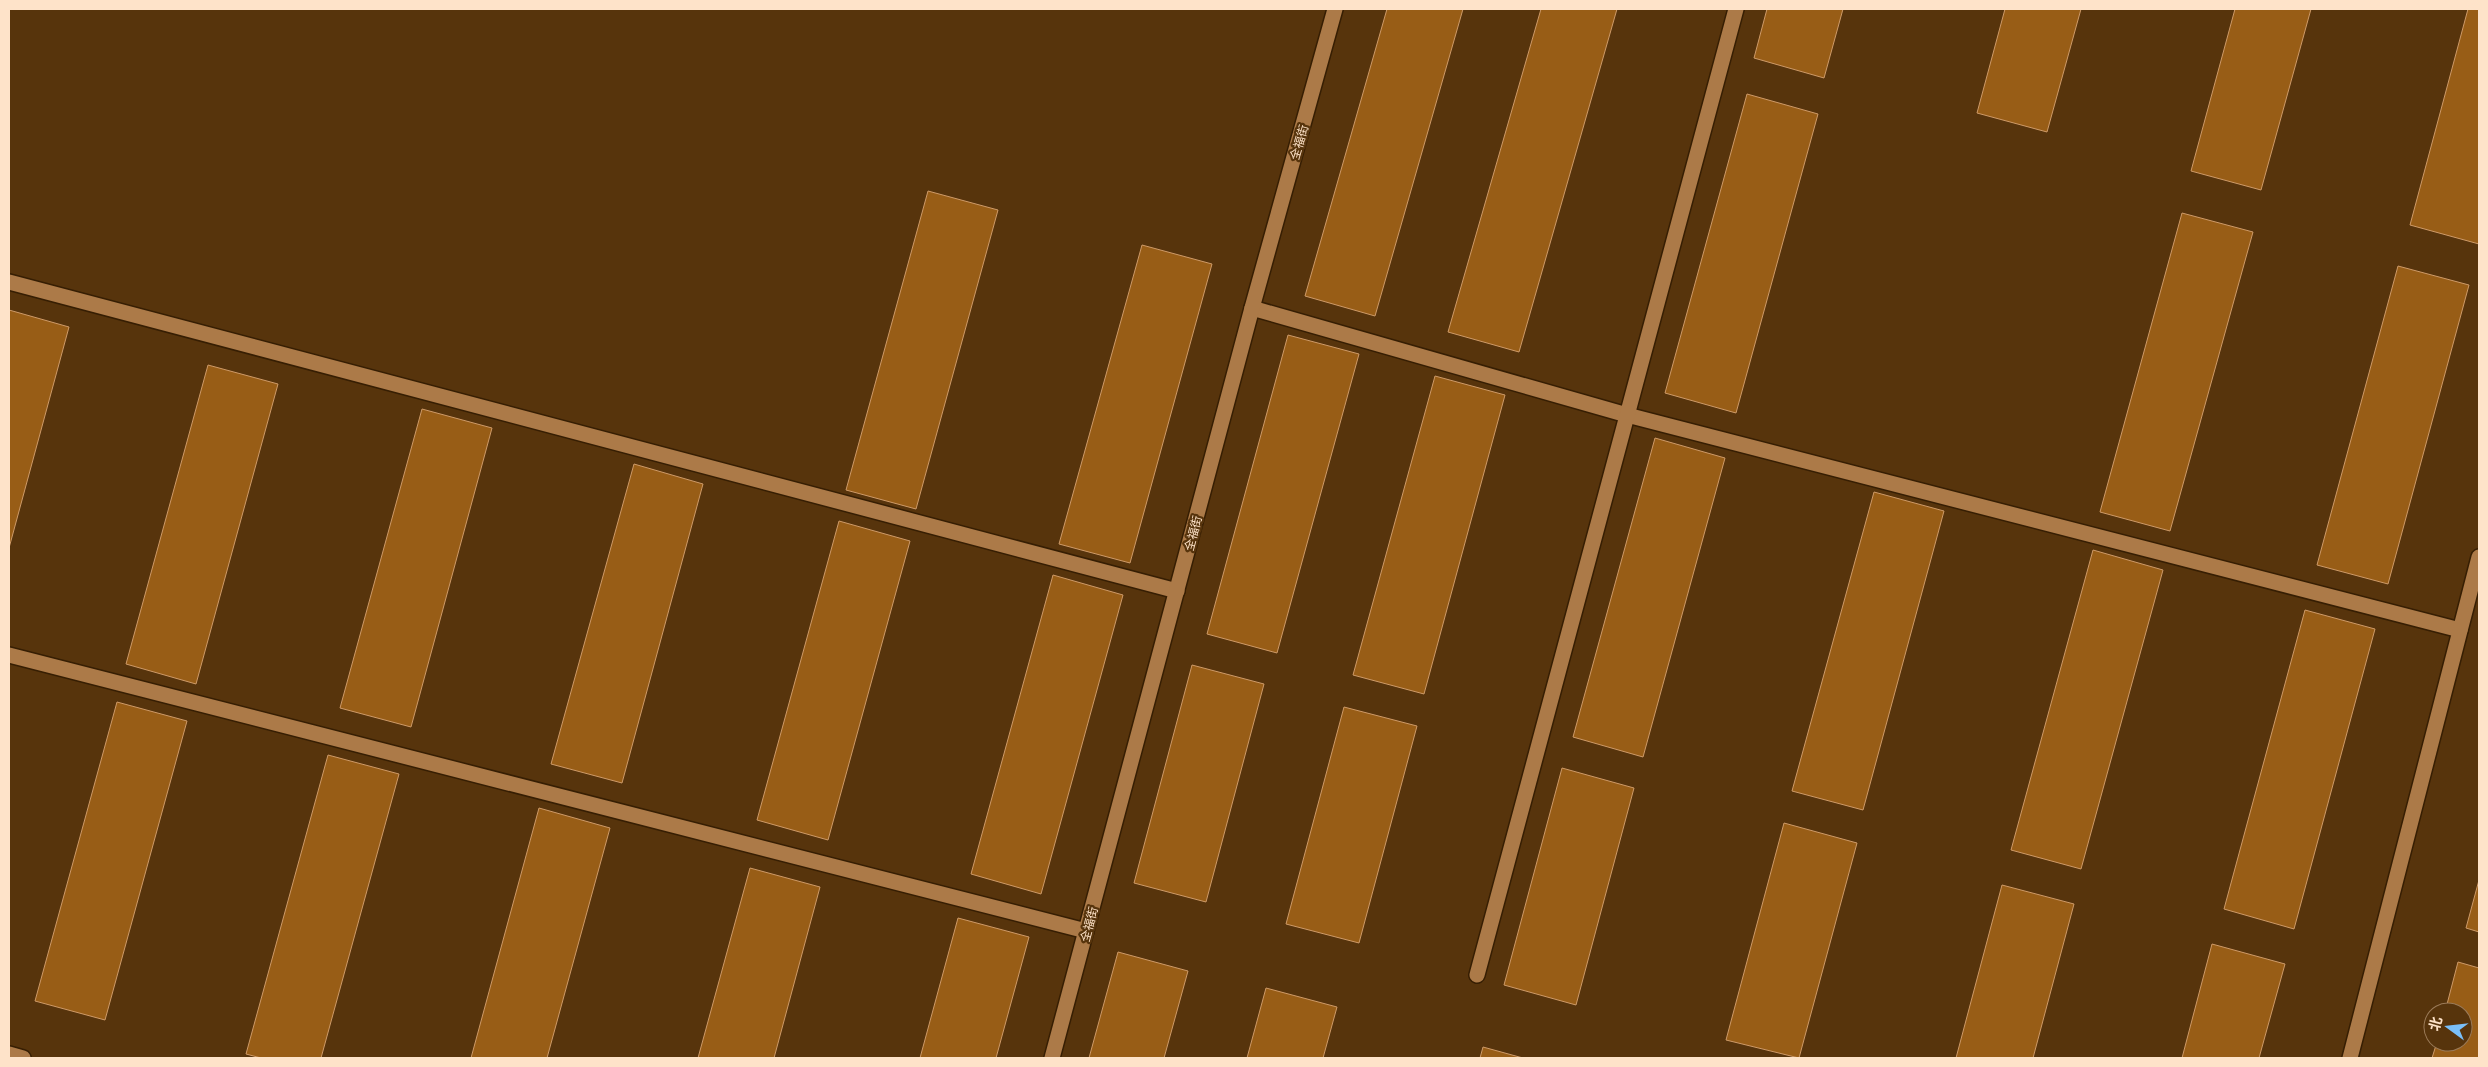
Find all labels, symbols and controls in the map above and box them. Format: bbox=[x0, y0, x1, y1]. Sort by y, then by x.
street label: 全福街 bbox=[1285, 122, 1311, 162]
street label: 全福街 bbox=[1179, 513, 1205, 553]
street label: 全福街 bbox=[1075, 904, 1101, 944]
north arrow bbox=[2423, 1002, 2473, 1052]
text: 北 bbox=[2423, 1014, 2446, 1033]

